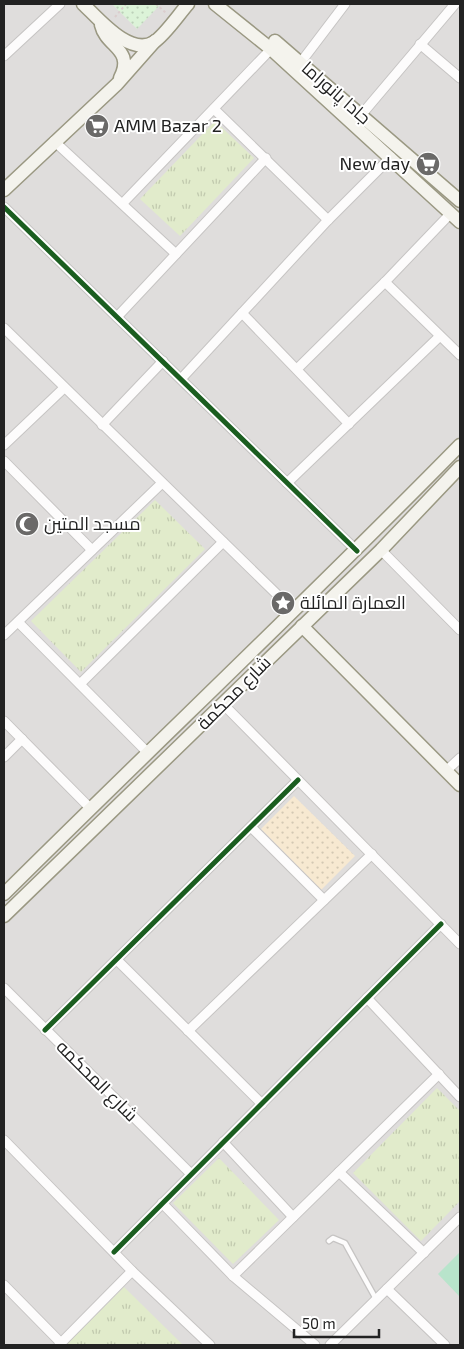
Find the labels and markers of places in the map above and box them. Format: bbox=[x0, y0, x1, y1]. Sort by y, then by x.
supermarket icon: AMM Bazar 2 bbox=[84, 113, 110, 139]
place label: AMM Bazar 2 bbox=[114, 114, 222, 136]
supermarket icon: New day bbox=[415, 151, 441, 177]
place label: New day bbox=[339, 152, 410, 174]
mosque icon: مسجد المتين bbox=[14, 511, 40, 537]
place label: مسجد المتين bbox=[44, 512, 141, 535]
place icon: العمارة المائلة bbox=[270, 590, 296, 616]
place label: العمارة المائلة bbox=[300, 591, 406, 614]

